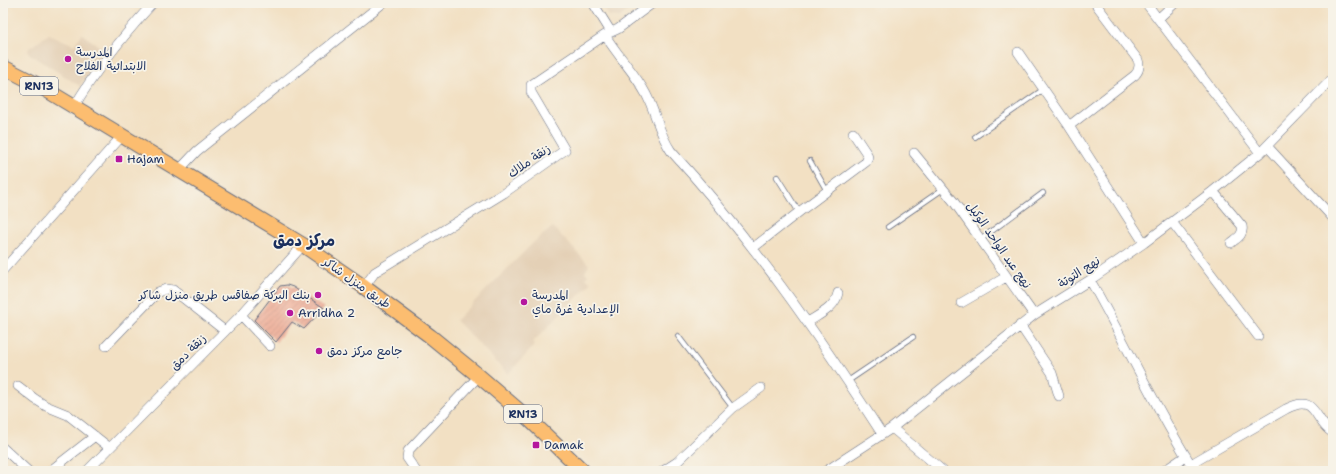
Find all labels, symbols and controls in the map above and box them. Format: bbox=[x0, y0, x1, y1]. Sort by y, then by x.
place label: المدرسة الابتدائية الفلاح bbox=[76, 44, 146, 75]
marker: المدرسة الابتدائية الفلاح bbox=[63, 54, 73, 64]
road number: RN13 bbox=[20, 77, 58, 95]
street label: زنقة ملاك bbox=[505, 141, 553, 181]
place label: Hajam bbox=[127, 151, 164, 167]
marker: Hajam bbox=[114, 154, 124, 164]
street label: نهج عبد الواحد الوكيل bbox=[962, 198, 1035, 292]
district label: مركز دمق bbox=[273, 230, 335, 251]
street label: نهج التوتة bbox=[1055, 252, 1104, 292]
street label: طريق منزل شاكر bbox=[319, 253, 394, 312]
place label: بنك البركة صفاقس طريق منزل شاكر bbox=[138, 287, 310, 303]
place label: المدرسة الإعدادية غرة ماي bbox=[532, 287, 619, 318]
marker: بنك البركة صفاقس طريق منزل شاكر bbox=[313, 290, 323, 300]
marker: المدرسة الإعدادية غرة ماي bbox=[519, 297, 529, 307]
place label: Arridha 2 bbox=[298, 305, 355, 321]
marker: Arridha 2 bbox=[285, 308, 295, 318]
street label: زنقة دمق bbox=[166, 330, 210, 374]
place label: جامع مركز دمق bbox=[327, 343, 402, 360]
marker: جامع مركز دمق bbox=[314, 346, 324, 356]
road number: RN13 bbox=[504, 405, 542, 423]
place label: Damak bbox=[544, 437, 584, 453]
marker: Damak bbox=[531, 440, 541, 450]

